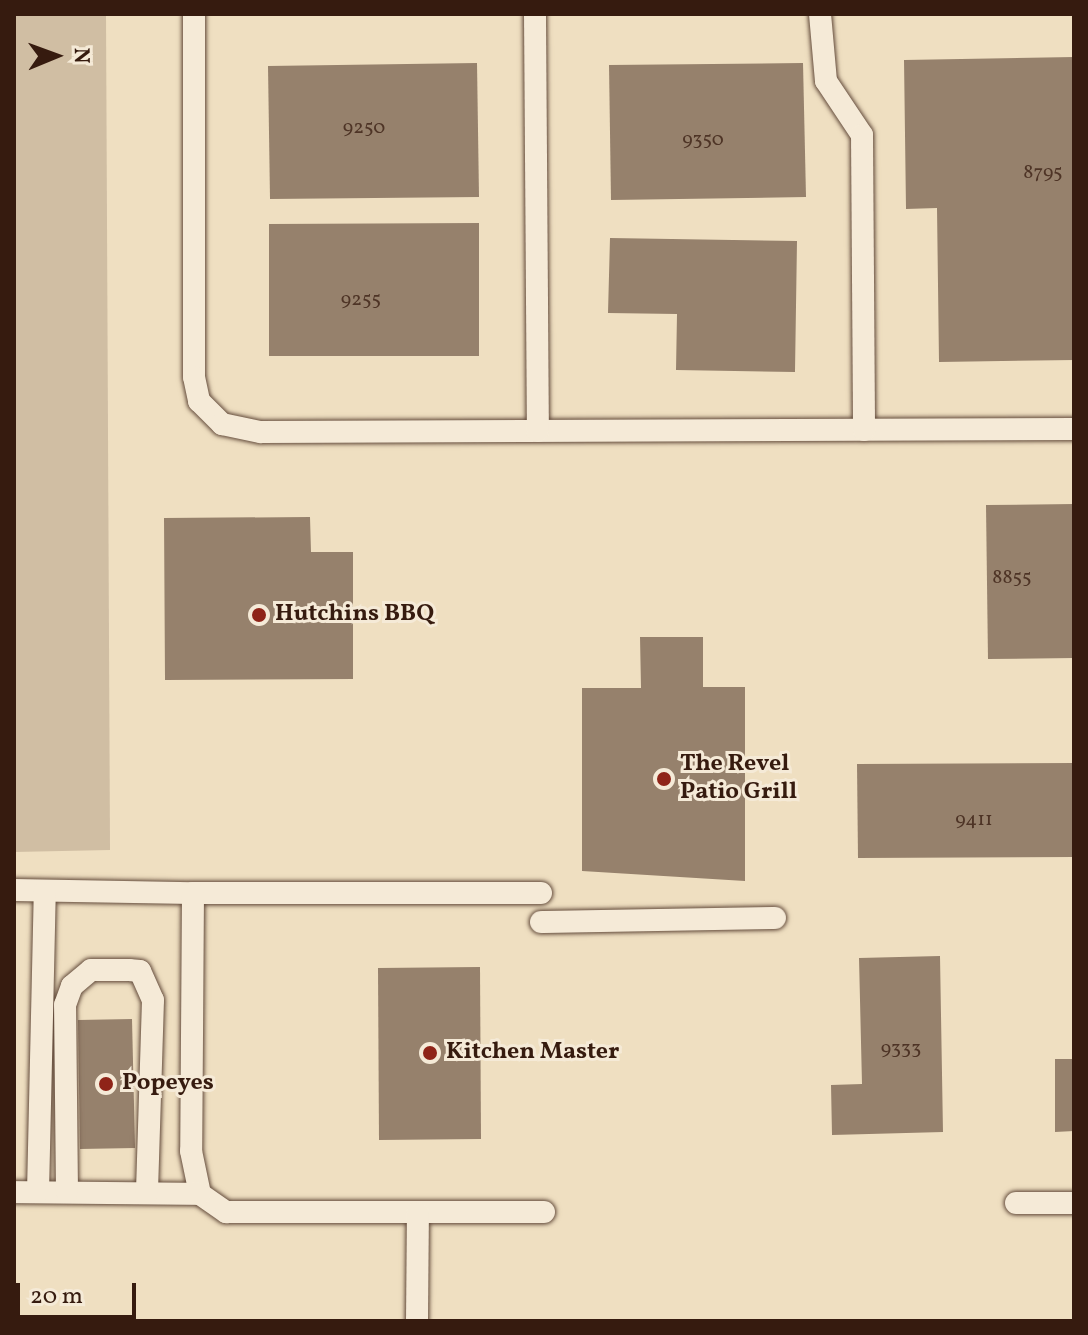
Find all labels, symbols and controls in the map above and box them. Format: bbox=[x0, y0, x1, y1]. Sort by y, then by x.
north arrow bbox=[16, 16, 96, 96]
text: N bbox=[65, 47, 96, 64]
house number: 9250 bbox=[343, 116, 385, 140]
house number: 9350 bbox=[682, 128, 724, 152]
house number: 8795 bbox=[1023, 161, 1063, 185]
house number: 9255 bbox=[341, 288, 381, 312]
house number: 8855 bbox=[992, 566, 1032, 590]
place label: Hutchins BBQ bbox=[275, 601, 434, 629]
marker: Hutchins BBQ bbox=[250, 606, 268, 624]
place label: The Revel Patio Grill bbox=[680, 751, 797, 807]
marker: The Revel Patio Grill bbox=[655, 770, 673, 788]
house number: 9411 bbox=[955, 808, 993, 832]
house number: 9333 bbox=[881, 1037, 921, 1061]
place label: Kitchen Master bbox=[446, 1039, 620, 1067]
marker: Kitchen Master bbox=[421, 1044, 439, 1062]
place label: Popeyes bbox=[122, 1070, 214, 1098]
marker: Popeyes bbox=[97, 1075, 115, 1093]
scale bar bbox=[20, 1267, 140, 1317]
text: 20 m bbox=[30, 1280, 83, 1314]

